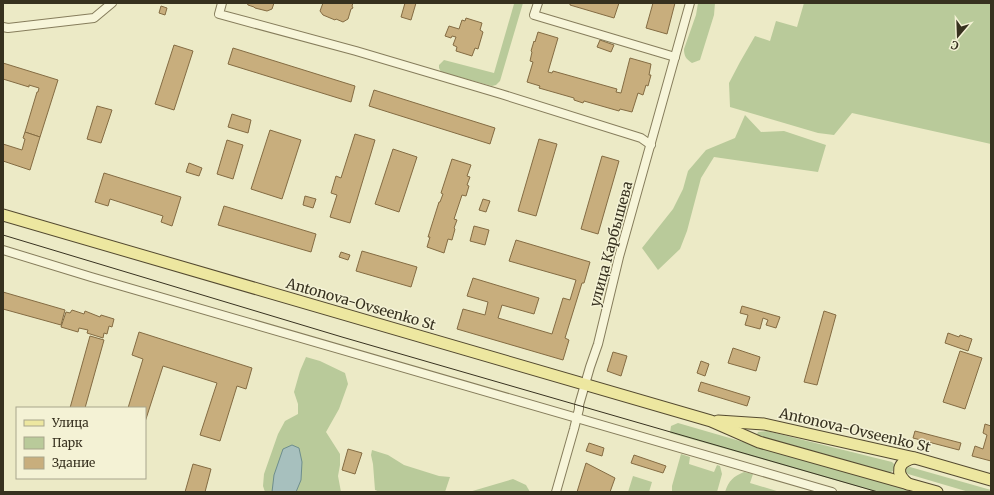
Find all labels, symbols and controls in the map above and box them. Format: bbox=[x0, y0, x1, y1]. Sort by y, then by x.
north arrow bbox=[938, 16, 978, 56]
text: С bbox=[949, 38, 960, 53]
street label: улица Карбышева bbox=[586, 179, 637, 309]
street label: Antonova-Ovseenko St bbox=[283, 274, 438, 334]
street label: Antonova-Ovseenko St bbox=[777, 404, 933, 456]
legend bbox=[16, 407, 146, 479]
text: Улица bbox=[51, 415, 89, 430]
text: Парк bbox=[52, 435, 83, 450]
text: Здание bbox=[52, 455, 95, 470]

